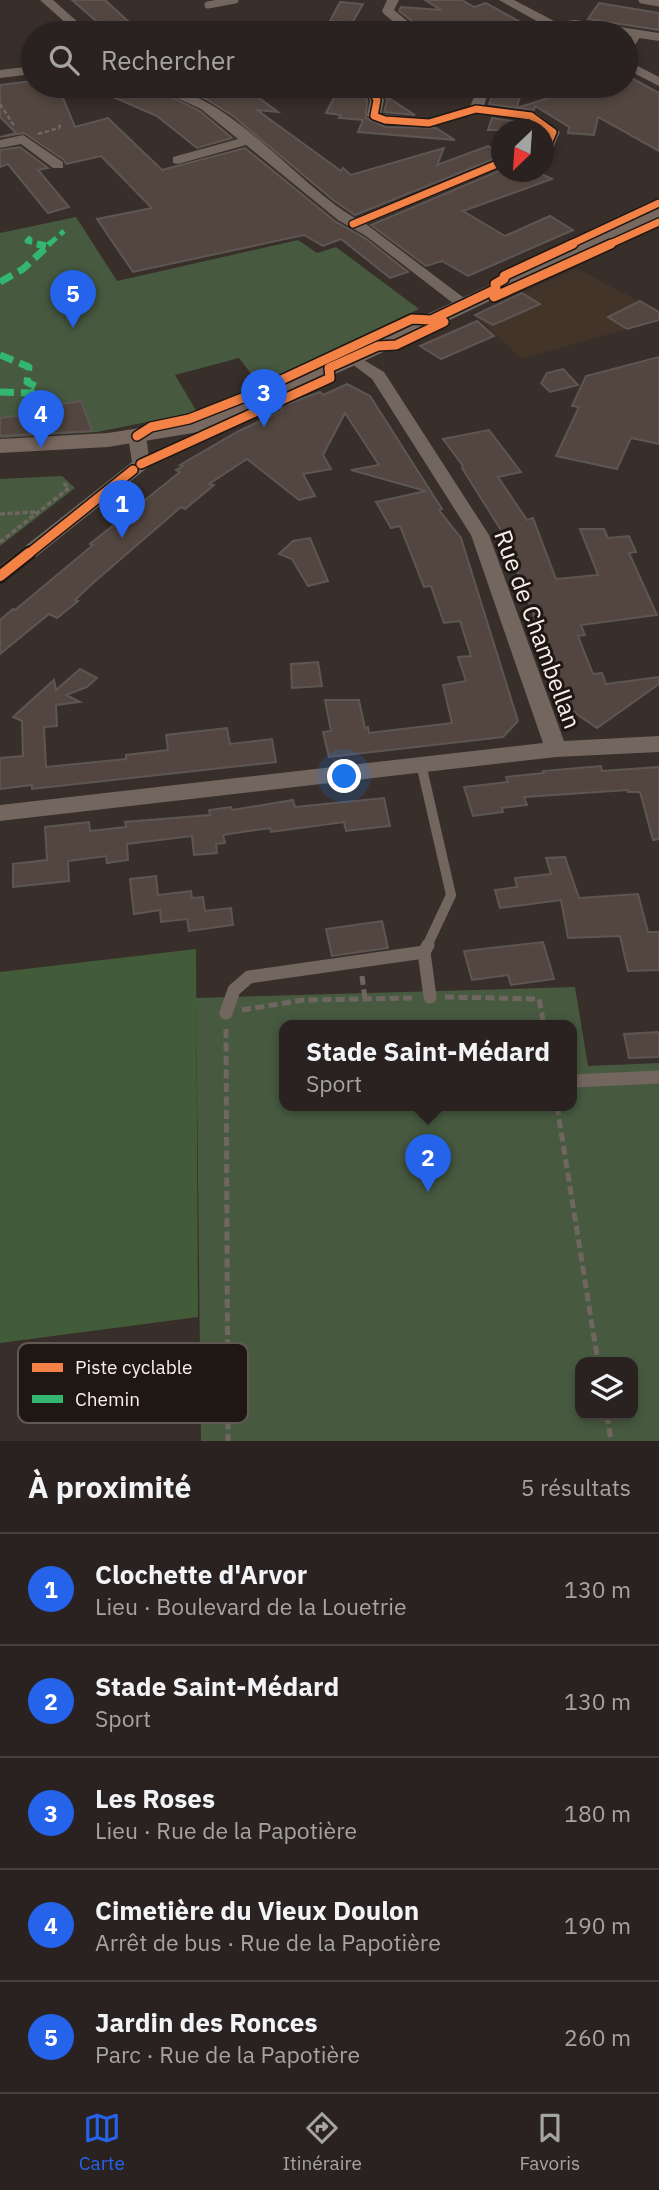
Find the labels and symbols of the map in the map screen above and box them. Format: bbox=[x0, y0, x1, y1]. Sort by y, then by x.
north arrow bbox=[491, 119, 554, 182]
pin: 5 bbox=[50, 270, 96, 328]
pin: 3 bbox=[241, 369, 287, 427]
pin: 4 bbox=[18, 390, 64, 448]
pin: 1 bbox=[99, 480, 145, 538]
street label: Rue de Chambellan bbox=[487, 525, 589, 733]
your location bbox=[327, 759, 361, 793]
pin: 2 bbox=[405, 1134, 451, 1192]
legend bbox=[18, 1343, 248, 1423]
text: Piste cyclable bbox=[75, 1355, 192, 1379]
text: Chemin bbox=[75, 1387, 140, 1411]

